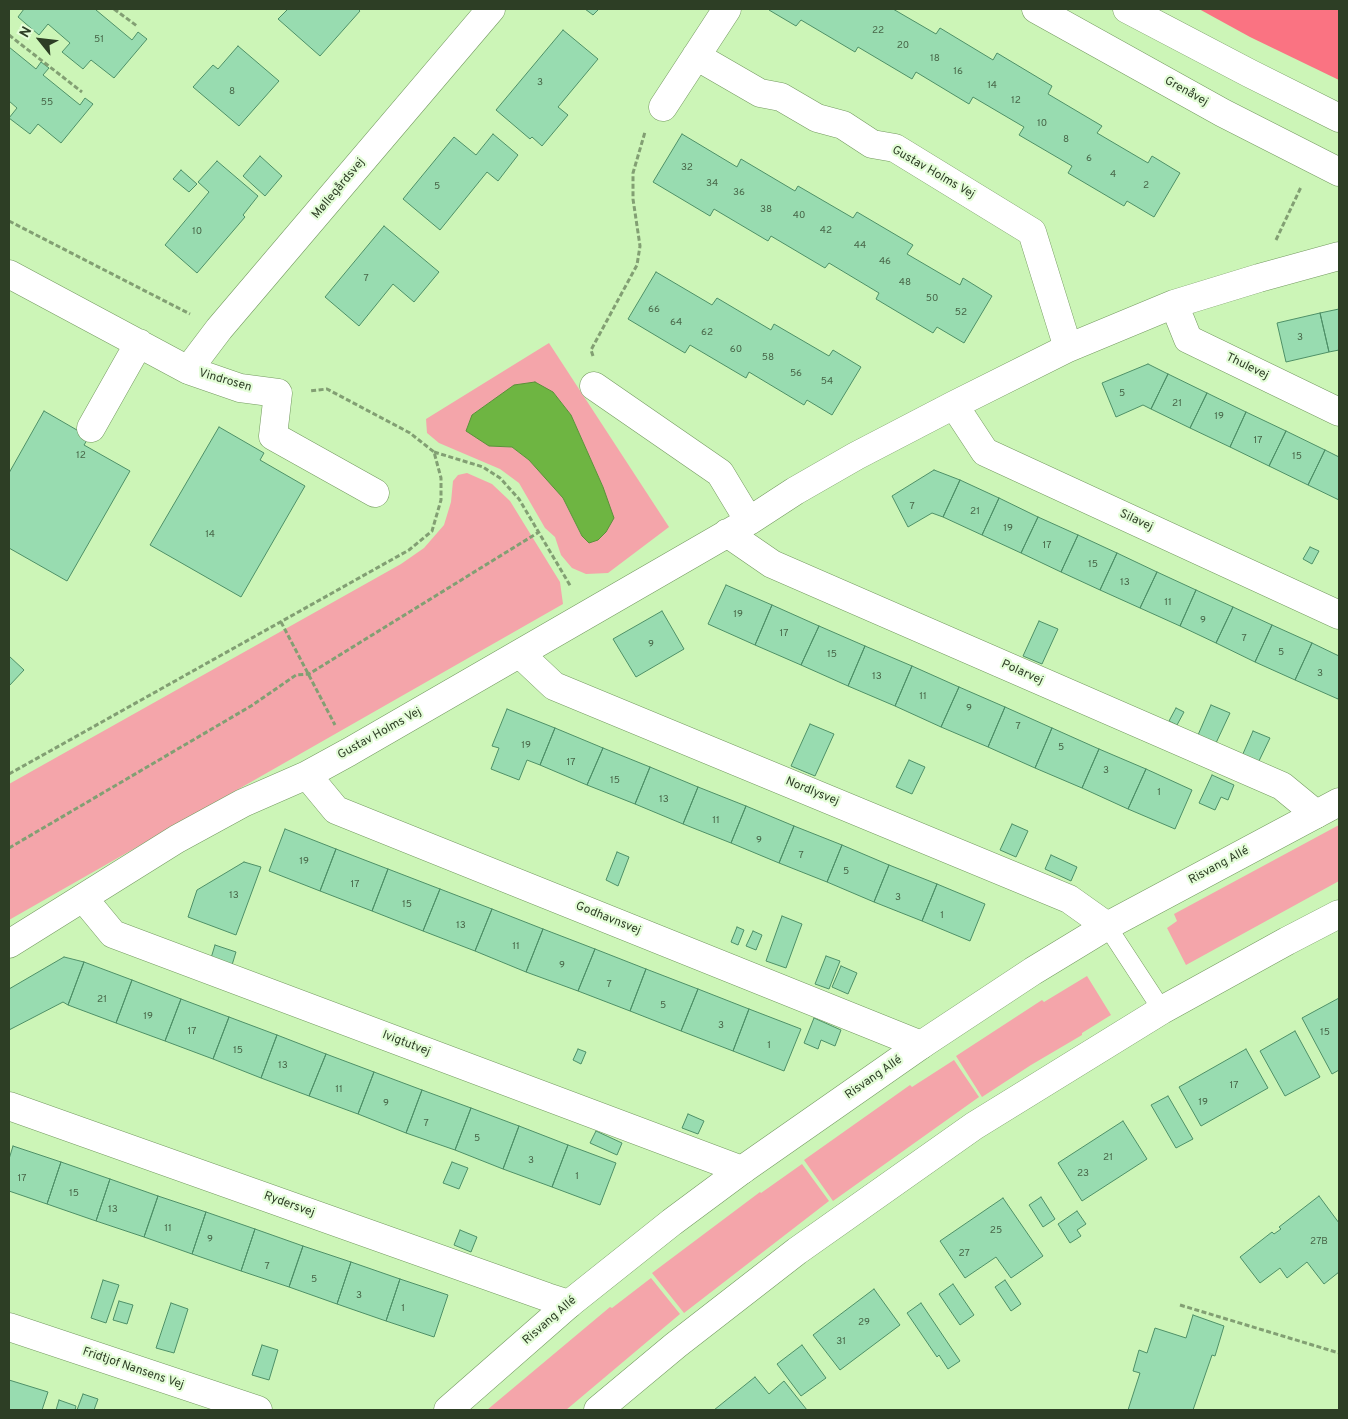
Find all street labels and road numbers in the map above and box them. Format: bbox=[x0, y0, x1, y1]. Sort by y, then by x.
street label: Grenåvej bbox=[1162, 74, 1210, 110]
street label: Gustav Holms Vej bbox=[889, 143, 977, 203]
street label: Møllegårdsvej bbox=[310, 156, 368, 222]
street label: Thulevej bbox=[1223, 351, 1271, 383]
street label: Vindrosen bbox=[197, 367, 253, 395]
street label: Silavej bbox=[1117, 507, 1155, 535]
street label: Polarvej bbox=[999, 657, 1045, 689]
street label: Gustav Holms Vej bbox=[336, 705, 424, 763]
street label: Nordlysvej bbox=[783, 775, 841, 809]
street label: Risvang Allé bbox=[1186, 844, 1252, 888]
street label: Godhavnsvej bbox=[573, 899, 643, 939]
street label: Ivigtutvej bbox=[380, 1028, 432, 1060]
street label: Risvang Allé bbox=[843, 1053, 905, 1103]
street label: Rydersvej bbox=[262, 1189, 316, 1221]
street label: Risvang Allé bbox=[520, 1294, 580, 1348]
street label: Fridtjof Nansens Vej bbox=[81, 1345, 185, 1393]

